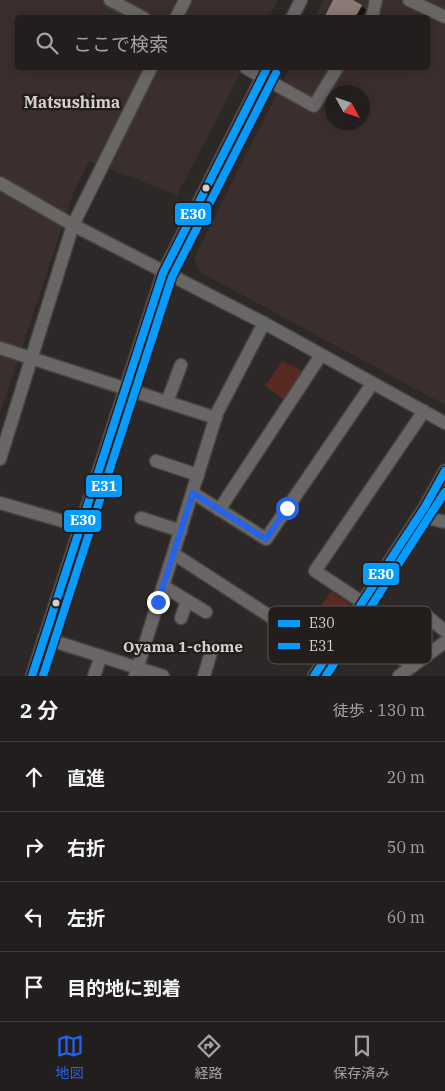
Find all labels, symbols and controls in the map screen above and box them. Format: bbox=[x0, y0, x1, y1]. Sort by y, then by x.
search box bbox=[15, 15, 430, 70]
icon: search bbox=[33, 29, 61, 57]
text: ここで検索 bbox=[73, 32, 168, 56]
north arrow bbox=[325, 85, 370, 130]
district label: Matsushima bbox=[24, 92, 120, 112]
unlabelled marker bbox=[201, 183, 211, 193]
line badge: E30 bbox=[174, 202, 212, 226]
text: E30 bbox=[180, 205, 206, 223]
line badge: E31 bbox=[85, 474, 123, 498]
text: E31 bbox=[91, 477, 117, 495]
route start bbox=[276, 497, 299, 520]
line badge: E30 bbox=[63, 509, 102, 533]
text: E30 bbox=[70, 511, 96, 529]
line badge: E30 bbox=[362, 562, 400, 586]
text: E30 bbox=[368, 565, 394, 583]
route end bbox=[147, 591, 170, 614]
unlabelled marker bbox=[51, 598, 61, 608]
legend bbox=[268, 606, 432, 664]
text: E30 bbox=[309, 614, 335, 632]
district label: Oyama 1-chome bbox=[123, 637, 243, 656]
text: E31 bbox=[309, 637, 335, 655]
text: 2 分 bbox=[20, 696, 58, 724]
text: 徒歩 · 130 m bbox=[333, 700, 425, 720]
icon: ahead bbox=[20, 763, 48, 791]
text: 直進 bbox=[67, 766, 105, 790]
text: 20 m bbox=[387, 767, 425, 787]
icon: right bbox=[20, 833, 48, 861]
text: 右折 bbox=[67, 836, 105, 860]
text: 50 m bbox=[387, 837, 425, 857]
icon: left bbox=[20, 903, 48, 931]
text: 左折 bbox=[67, 906, 105, 930]
text: 60 m bbox=[387, 907, 425, 927]
icon: arrive bbox=[20, 973, 48, 1001]
text: 目的地に到着 bbox=[67, 976, 181, 1000]
tab: 地図 bbox=[56, 1032, 84, 1082]
tab: 経路 bbox=[195, 1032, 223, 1082]
tab: 保存済み bbox=[334, 1032, 390, 1082]

